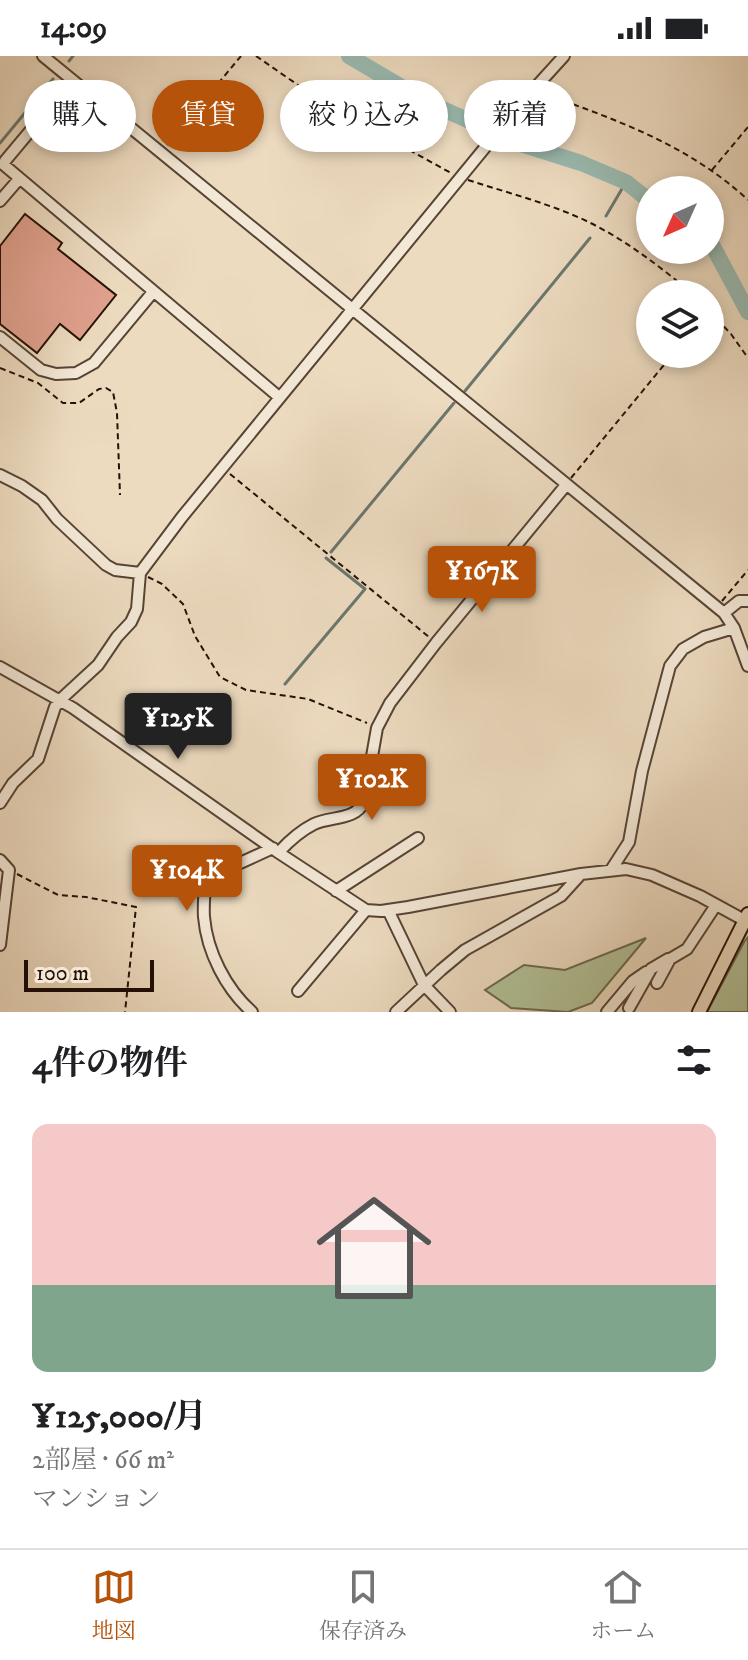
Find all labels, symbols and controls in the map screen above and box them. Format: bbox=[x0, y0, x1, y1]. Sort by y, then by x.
text: 14:09 bbox=[40, 10, 107, 47]
chip: 購入 bbox=[24, 80, 136, 152]
chip: 賃貸 bbox=[152, 80, 264, 152]
chip: 絞り込み bbox=[280, 80, 448, 152]
chip: 新着 bbox=[464, 80, 576, 152]
north arrow bbox=[636, 176, 724, 264]
map controls bbox=[636, 176, 724, 368]
button: layers bbox=[636, 280, 724, 368]
pin: ¥167K bbox=[426, 546, 538, 614]
text: ¥167K bbox=[446, 555, 518, 588]
pin: ¥125K bbox=[122, 693, 234, 761]
text: ¥125K bbox=[143, 702, 213, 735]
pin: ¥102K bbox=[316, 754, 428, 822]
text: ¥102K bbox=[336, 763, 408, 796]
pin: ¥104K bbox=[131, 845, 243, 913]
text: ¥104K bbox=[150, 854, 224, 887]
scale bar bbox=[24, 956, 154, 992]
text: 100 m bbox=[36, 960, 89, 987]
icon: filters bbox=[672, 1038, 716, 1082]
text: 4件の物件 bbox=[32, 1043, 188, 1085]
icon: home bbox=[302, 1176, 446, 1320]
text: ¥125,000/月 bbox=[32, 1396, 207, 1438]
text: 2部屋 · 66 m² bbox=[32, 1444, 174, 1477]
text: マンション bbox=[32, 1483, 161, 1516]
tab: 地図 bbox=[92, 1565, 136, 1645]
tab: 保存済み bbox=[319, 1565, 407, 1645]
tab: ホーム bbox=[590, 1565, 656, 1645]

